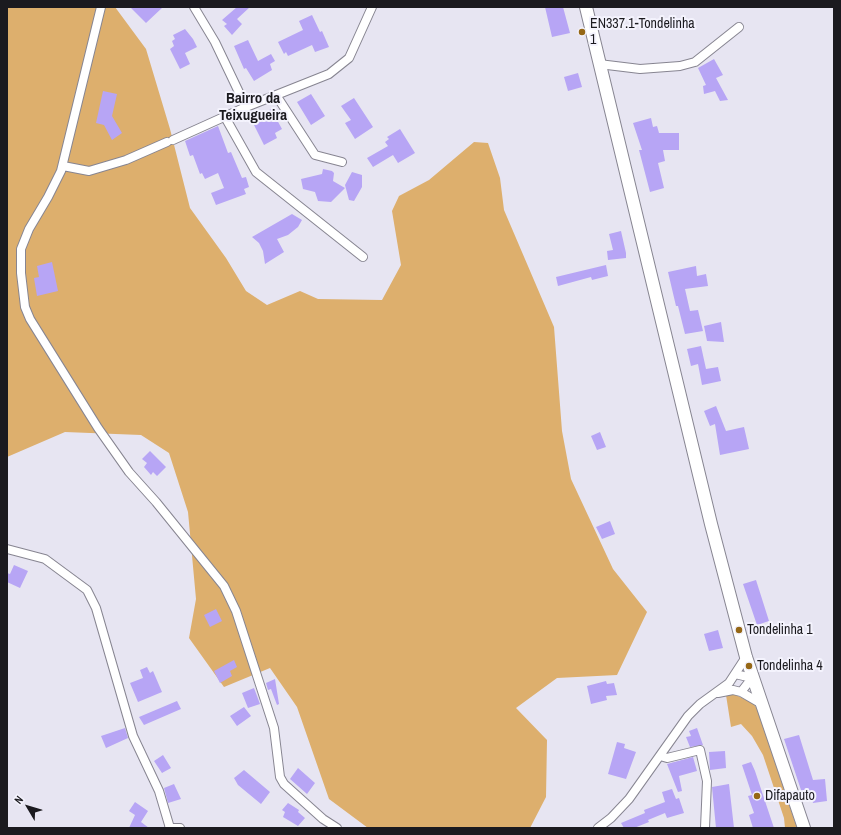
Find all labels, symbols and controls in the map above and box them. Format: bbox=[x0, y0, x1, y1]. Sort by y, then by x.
place label: EN337.1-Tondelinha 1 bbox=[590, 16, 695, 48]
marker: EN337.1-Tondelinha 1 bbox=[577, 27, 587, 37]
district label: Bairro da Teixugueira bbox=[219, 90, 287, 125]
place label: Tondelinha 1 bbox=[747, 622, 813, 638]
marker: Tondelinha 1 bbox=[734, 625, 744, 635]
place label: Tondelinha 4 bbox=[757, 658, 823, 674]
marker: Tondelinha 4 bbox=[744, 661, 754, 671]
north arrow bbox=[8, 787, 48, 827]
place label: Difapauto bbox=[765, 788, 815, 804]
marker: Difapauto bbox=[752, 791, 762, 801]
text: N bbox=[11, 793, 26, 806]

